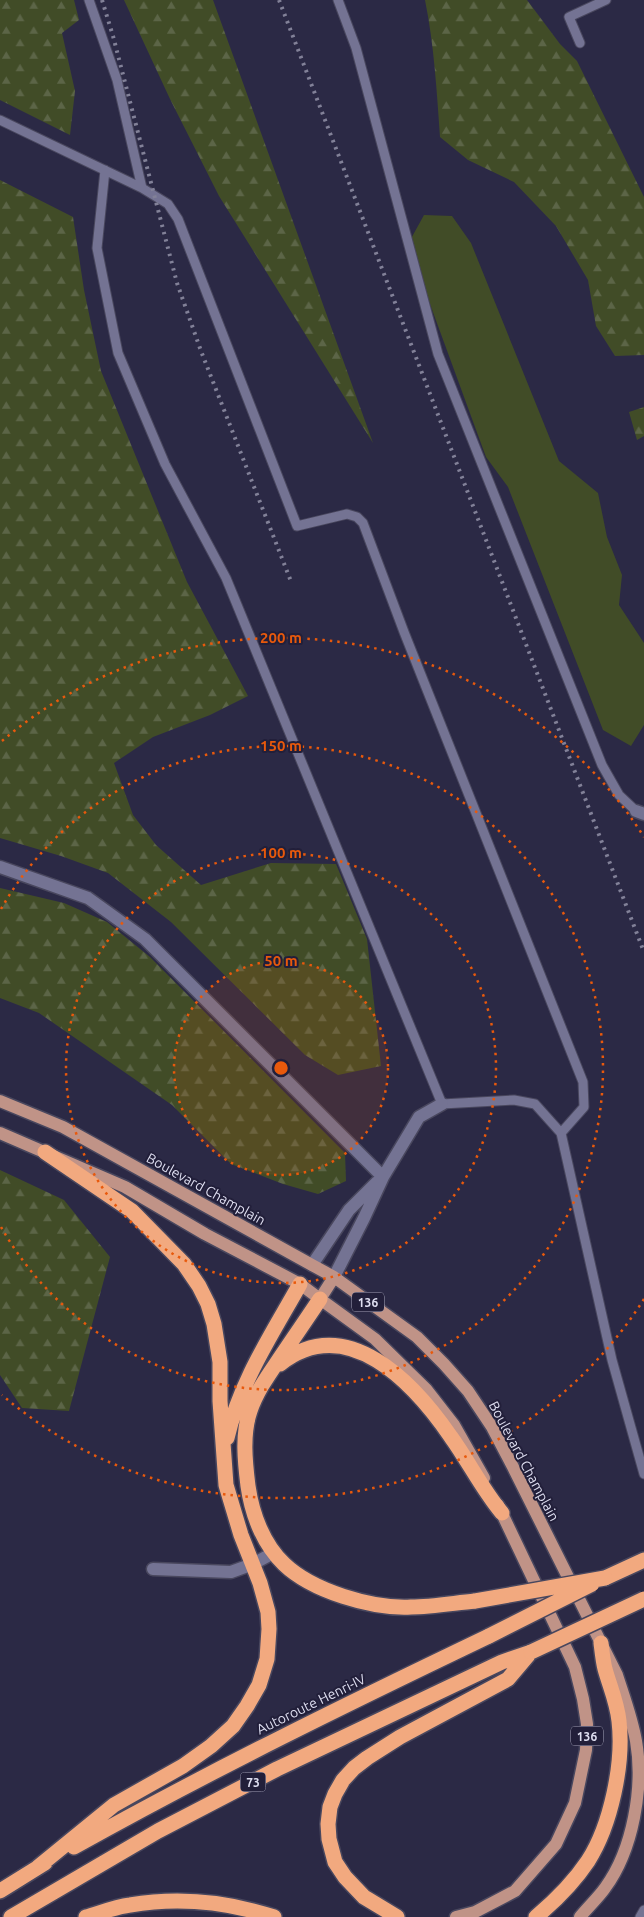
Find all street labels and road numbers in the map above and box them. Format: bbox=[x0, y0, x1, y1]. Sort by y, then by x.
street label: Boulevard Champlain bbox=[144, 1150, 268, 1228]
road number: 136 bbox=[352, 1292, 384, 1311]
street label: Boulevard Champlain bbox=[486, 1398, 562, 1524]
street label: Autoroute Henri-IV bbox=[254, 1671, 368, 1737]
road number: 136 bbox=[571, 1726, 603, 1745]
road number: 73 bbox=[240, 1772, 266, 1791]

